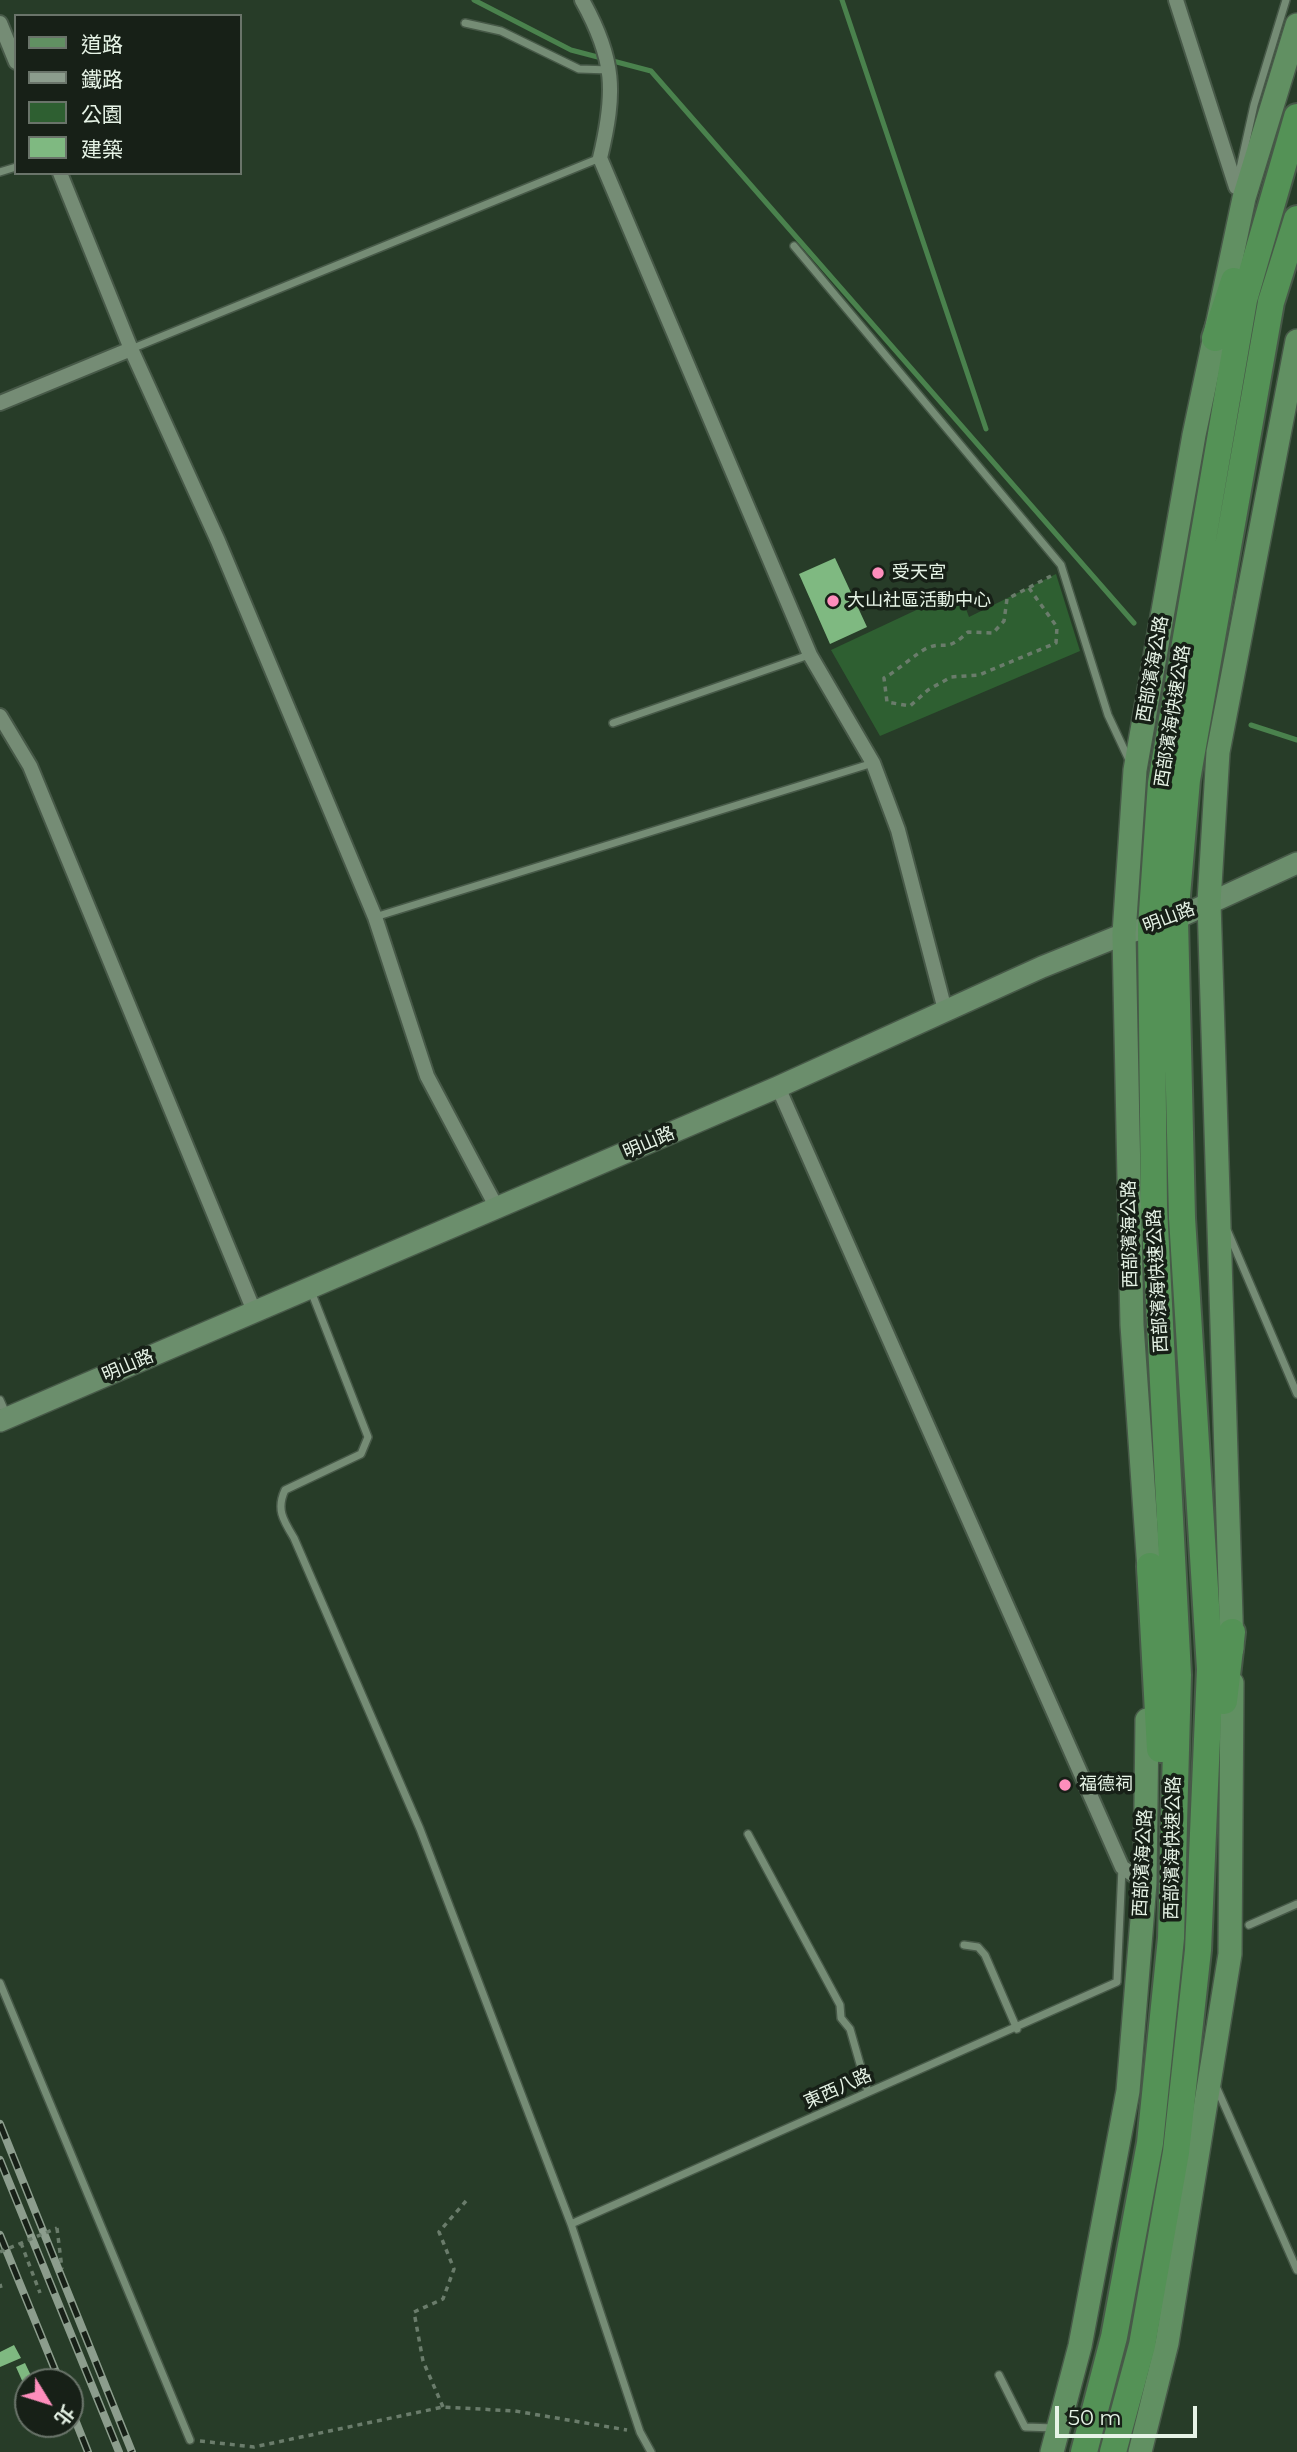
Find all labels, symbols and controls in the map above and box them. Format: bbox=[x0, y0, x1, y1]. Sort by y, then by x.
legend bbox=[14, 14, 242, 175]
text: 道路 bbox=[81, 32, 123, 57]
text: 鐵路 bbox=[81, 67, 123, 92]
text: 公園 bbox=[81, 102, 123, 127]
text: 建築 bbox=[81, 137, 123, 162]
place label: 受天宮 bbox=[892, 562, 946, 584]
marker: 受天宮 bbox=[870, 565, 886, 581]
place label: 大山社區活動中心 bbox=[847, 590, 991, 612]
marker: 大山社區活動中心 bbox=[825, 593, 841, 609]
street label: 西部濱海公路 bbox=[1133, 614, 1173, 724]
street label: 西部濱海快速公路 bbox=[1151, 643, 1195, 789]
street label: 明山路 bbox=[1140, 898, 1198, 938]
street label: 明山路 bbox=[620, 1123, 678, 1163]
street label: 西部濱海公路 bbox=[1118, 1180, 1142, 1288]
street label: 西部濱海快速公路 bbox=[1143, 1209, 1173, 1353]
street label: 明山路 bbox=[99, 1346, 157, 1386]
place label: 福德祠 bbox=[1079, 1774, 1133, 1796]
street label: 西部濱海快速公路 bbox=[1161, 1776, 1185, 1920]
marker: 福德祠 bbox=[1057, 1777, 1073, 1793]
street label: 西部濱海公路 bbox=[1129, 1809, 1157, 1917]
street label: 東西八路 bbox=[801, 2064, 875, 2114]
north arrow bbox=[14, 2368, 84, 2438]
scale bar bbox=[1059, 2392, 1201, 2436]
text: 北 bbox=[49, 2400, 79, 2430]
text: 50 m bbox=[1068, 2405, 1122, 2430]

